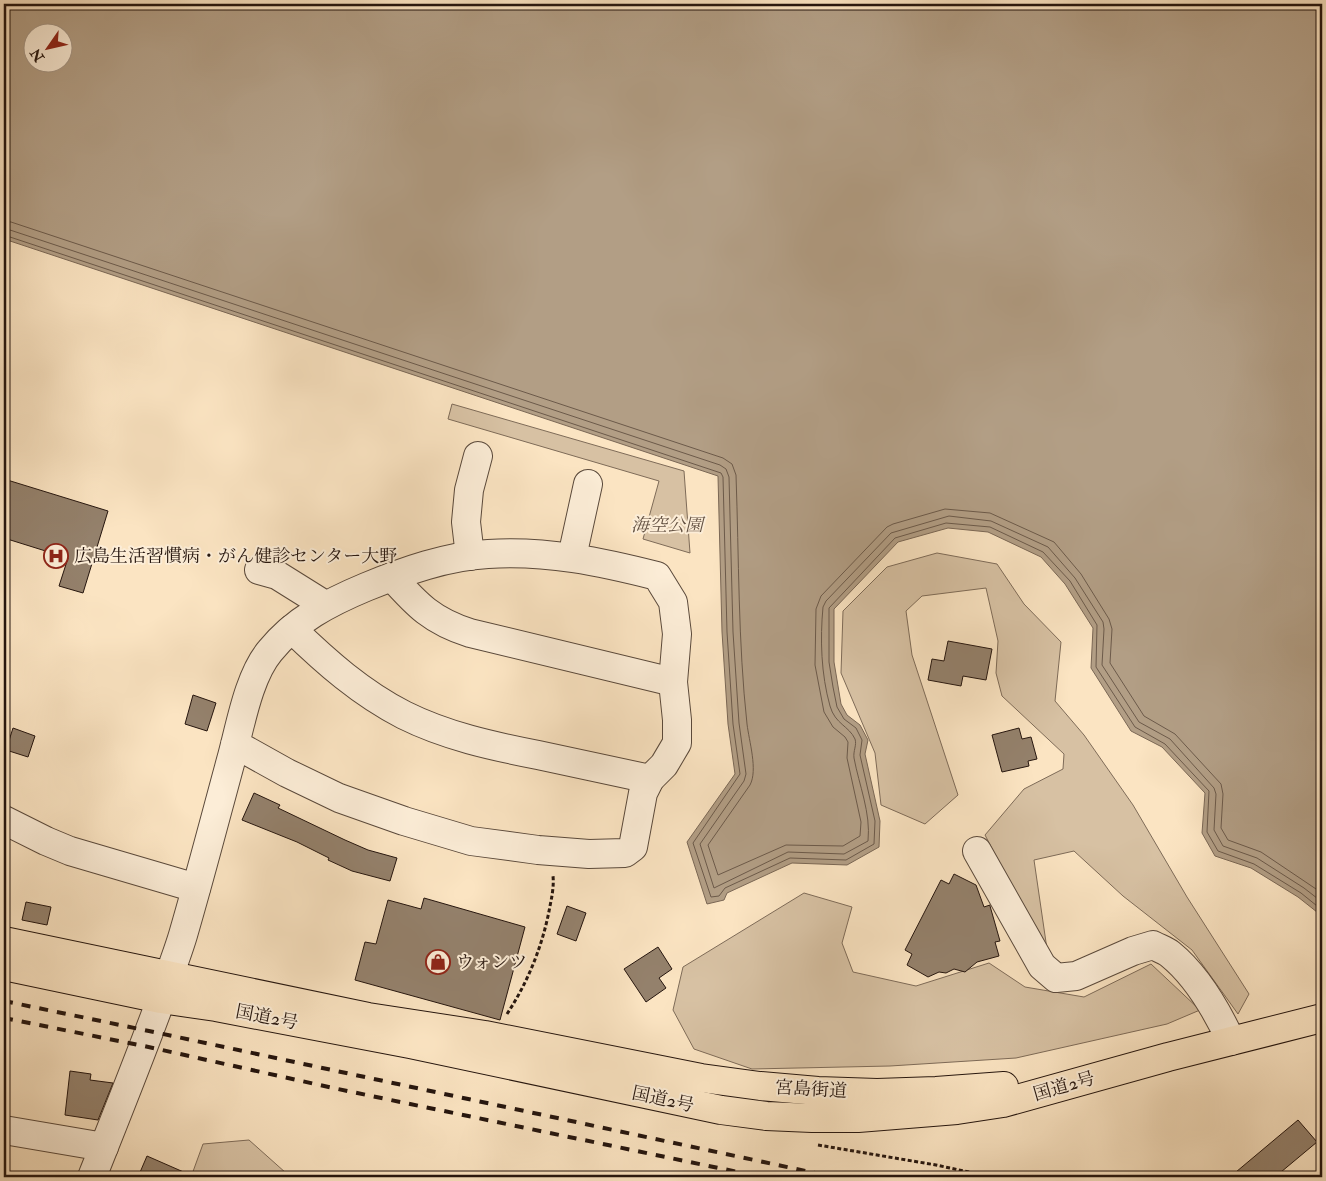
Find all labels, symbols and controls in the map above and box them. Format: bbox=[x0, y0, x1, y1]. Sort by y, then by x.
north arrow bbox=[22, 22, 72, 72]
text: N bbox=[27, 45, 49, 66]
park label: 海空公園 bbox=[631, 514, 706, 537]
hospital icon: 広島生活習慣病・がん健診センター大野 bbox=[43, 543, 69, 569]
place label: 広島生活習慣病・がん健診センター大野 bbox=[74, 545, 397, 568]
shop icon: ウォンツ bbox=[425, 949, 451, 975]
place label: ウォンツ bbox=[456, 951, 527, 974]
street label: 国道2号 bbox=[234, 1000, 300, 1035]
street label: 国道2号 bbox=[1031, 1067, 1098, 1106]
street label: 宮島街道 bbox=[774, 1076, 848, 1103]
street label: 国道2号 bbox=[630, 1082, 696, 1117]

